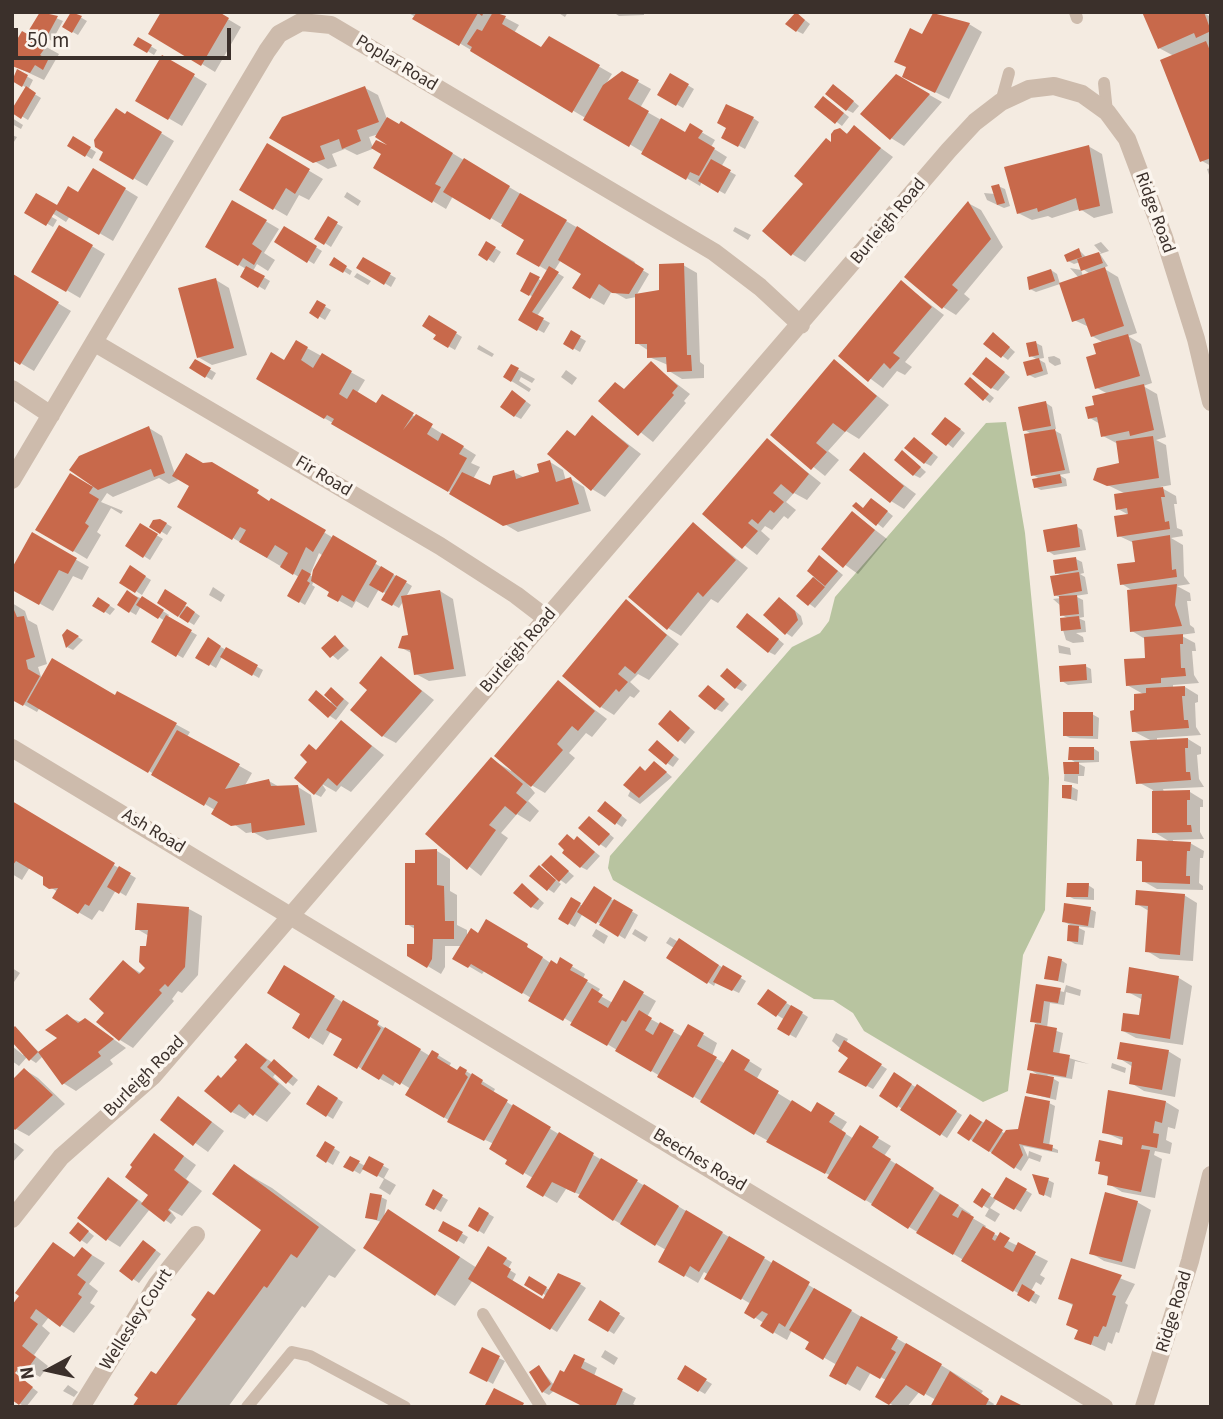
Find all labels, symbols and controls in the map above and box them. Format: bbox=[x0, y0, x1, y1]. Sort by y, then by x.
scale bar bbox=[18, 14, 234, 58]
text: 50 m bbox=[27, 25, 69, 55]
street label: Poplar Road bbox=[351, 31, 441, 97]
street label: Ridge Road bbox=[1129, 170, 1179, 256]
street label: Burleigh Road bbox=[847, 175, 931, 269]
street label: Fir Road bbox=[291, 452, 355, 502]
street label: Burleigh Road bbox=[476, 604, 562, 698]
street label: Ash Road bbox=[118, 805, 188, 859]
street label: Burleigh Road bbox=[100, 1032, 190, 1122]
street label: Beeches Road bbox=[648, 1125, 750, 1197]
street label: Wellesley Court bbox=[96, 1265, 178, 1375]
street label: Ridge Road bbox=[1152, 1268, 1198, 1356]
north arrow bbox=[14, 1335, 84, 1405]
text: N bbox=[13, 1365, 42, 1381]

